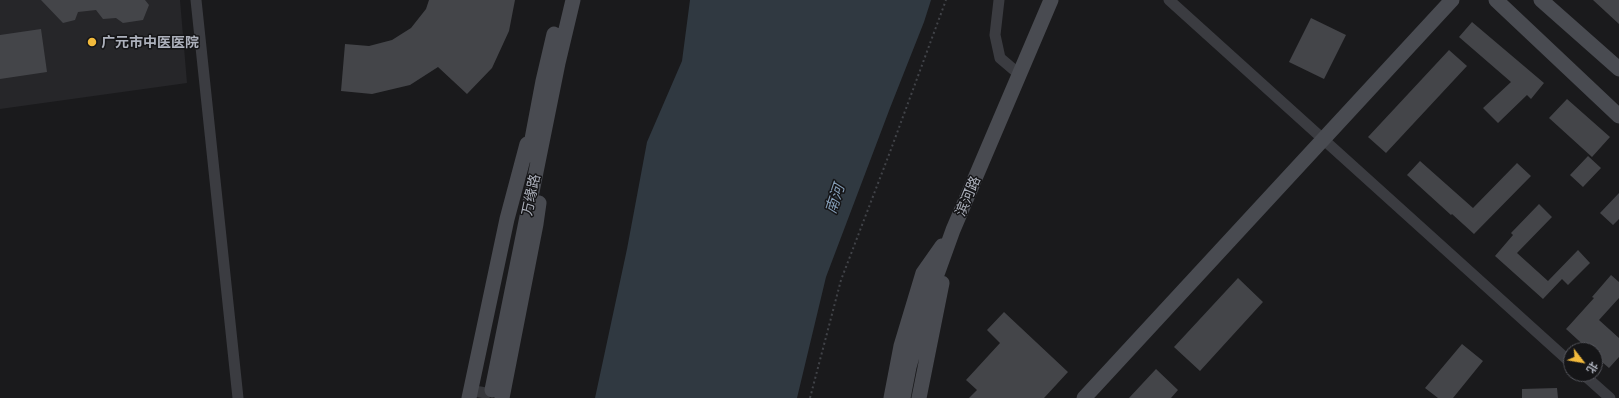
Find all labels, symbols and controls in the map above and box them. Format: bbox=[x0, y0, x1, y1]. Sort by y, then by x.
place label: 广元市中医医院 bbox=[101, 34, 199, 50]
marker: 广元市中医医院 bbox=[86, 36, 98, 48]
street label: 万缘路 bbox=[518, 173, 544, 217]
street label: 滨河路 bbox=[952, 173, 984, 219]
water label: 南河 bbox=[822, 182, 848, 216]
north arrow bbox=[1563, 342, 1603, 382]
text: 北 bbox=[1584, 360, 1601, 376]

